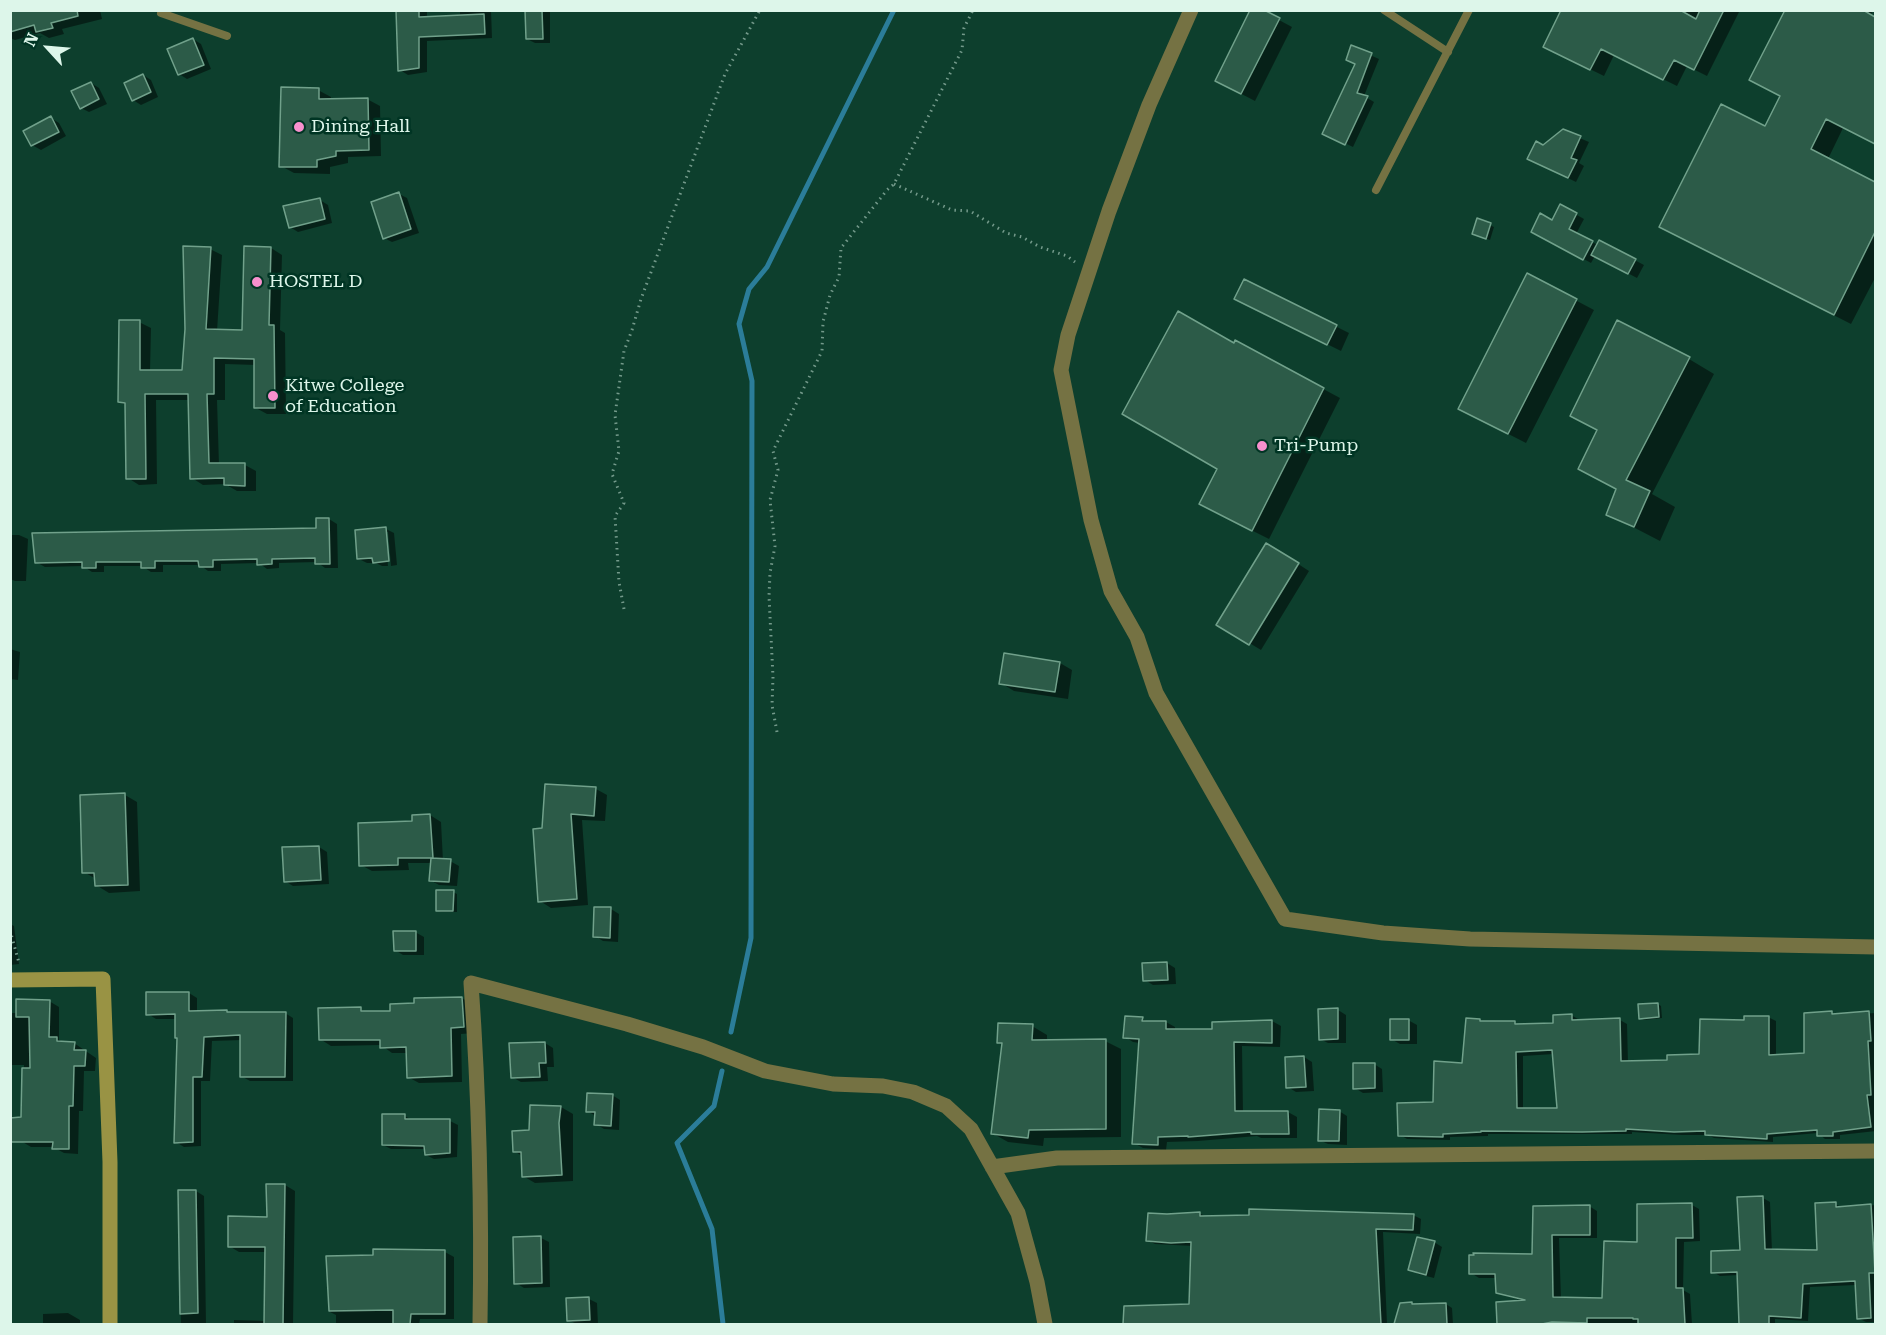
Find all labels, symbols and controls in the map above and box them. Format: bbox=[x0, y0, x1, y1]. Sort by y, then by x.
north arrow bbox=[18, 18, 78, 78]
text: N bbox=[20, 30, 43, 50]
place label: Dining Hall bbox=[311, 116, 410, 138]
marker: Dining Hall bbox=[292, 120, 306, 134]
place label: HOSTEL D bbox=[269, 271, 362, 293]
marker: HOSTEL D bbox=[250, 275, 264, 289]
place label: Kitwe College of Education bbox=[285, 375, 404, 418]
marker: Kitwe College of Education bbox=[266, 389, 280, 403]
place label: Tri-Pump bbox=[1274, 435, 1358, 457]
marker: Tri-Pump bbox=[1255, 439, 1269, 453]

